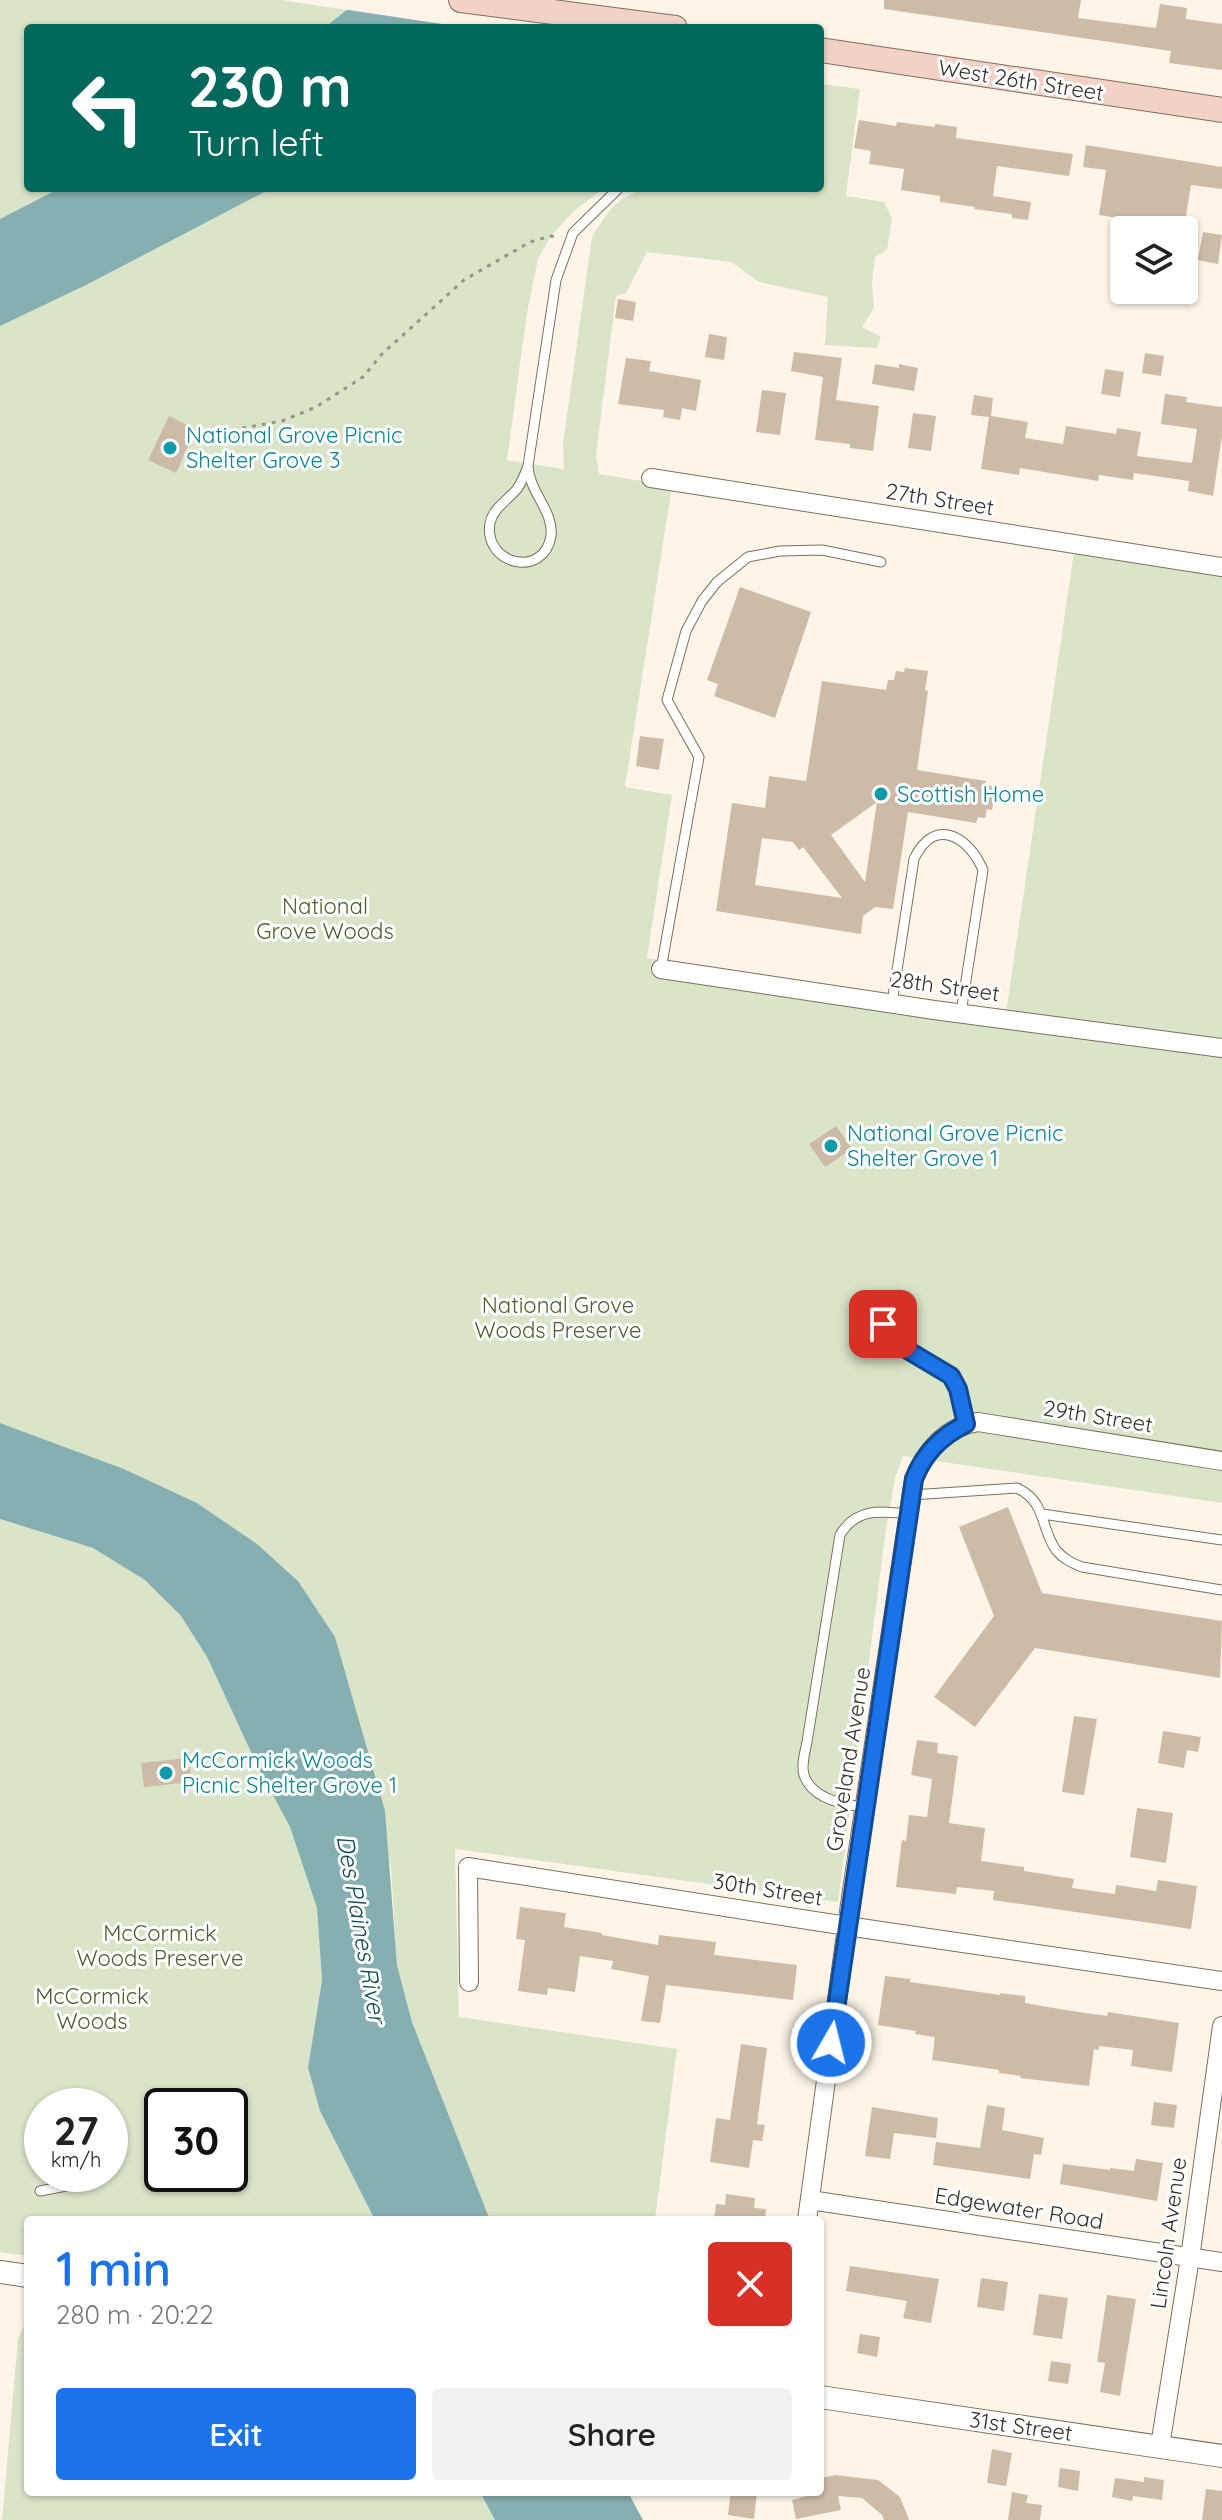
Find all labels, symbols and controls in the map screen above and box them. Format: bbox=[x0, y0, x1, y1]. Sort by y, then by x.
text: 230 m bbox=[188, 51, 352, 121]
street label: West 26th Street bbox=[936, 53, 1106, 107]
icon: left bbox=[56, 56, 160, 160]
text: Turn left bbox=[188, 120, 324, 165]
map controls bbox=[1110, 216, 1198, 304]
button: layers bbox=[1110, 216, 1198, 304]
place label: National Grove Picnic Shelter Grove 3 bbox=[186, 421, 402, 474]
marker: National Grove Picnic Shelter Grove 3 bbox=[161, 439, 179, 457]
street label: 27th Street bbox=[884, 477, 996, 521]
place label: Scottish Home bbox=[897, 780, 1044, 808]
marker: Scottish Home bbox=[872, 785, 890, 803]
park label: National Grove Woods bbox=[256, 892, 394, 945]
street label: 28th Street bbox=[889, 964, 1001, 1008]
place label: National Grove Picnic Shelter Grove 1 bbox=[847, 1119, 1063, 1172]
marker: National Grove Picnic Shelter Grove 1 bbox=[822, 1137, 840, 1155]
pin bbox=[849, 1290, 917, 1358]
park label: National Grove Woods Preserve bbox=[475, 1291, 641, 1344]
icon: arrive bbox=[861, 1302, 905, 1346]
street label: 29th Street bbox=[1041, 1394, 1155, 1438]
street label: Groveland Avenue bbox=[820, 1665, 876, 1853]
place label: McCormick Woods Picnic Shelter Grove 1 bbox=[182, 1746, 397, 1799]
marker: McCormick Woods Picnic Shelter Grove 1 bbox=[157, 1764, 175, 1782]
water label: Des Plaines River bbox=[331, 1833, 394, 2028]
street label: 30th Street bbox=[711, 1867, 825, 1911]
park label: McCormick Woods Preserve bbox=[77, 1919, 243, 1972]
park label: McCormick Woods bbox=[35, 1982, 149, 2035]
position arrow bbox=[789, 2001, 873, 2085]
speed limit sign: 30 bbox=[144, 2088, 248, 2192]
text: 27 bbox=[54, 2105, 98, 2155]
text: km/h bbox=[51, 2147, 101, 2172]
street label: Lincoln Avenue bbox=[1144, 2155, 1192, 2311]
street label: Edgewater Road bbox=[933, 2181, 1105, 2235]
text: 1 min bbox=[56, 2238, 171, 2298]
button: close bbox=[708, 2242, 792, 2326]
text: 280 m · 20:22 bbox=[56, 2298, 214, 2331]
button: Exit bbox=[56, 2388, 416, 2480]
button: Share bbox=[432, 2388, 792, 2480]
street label: 31st Street bbox=[968, 2405, 1074, 2447]

